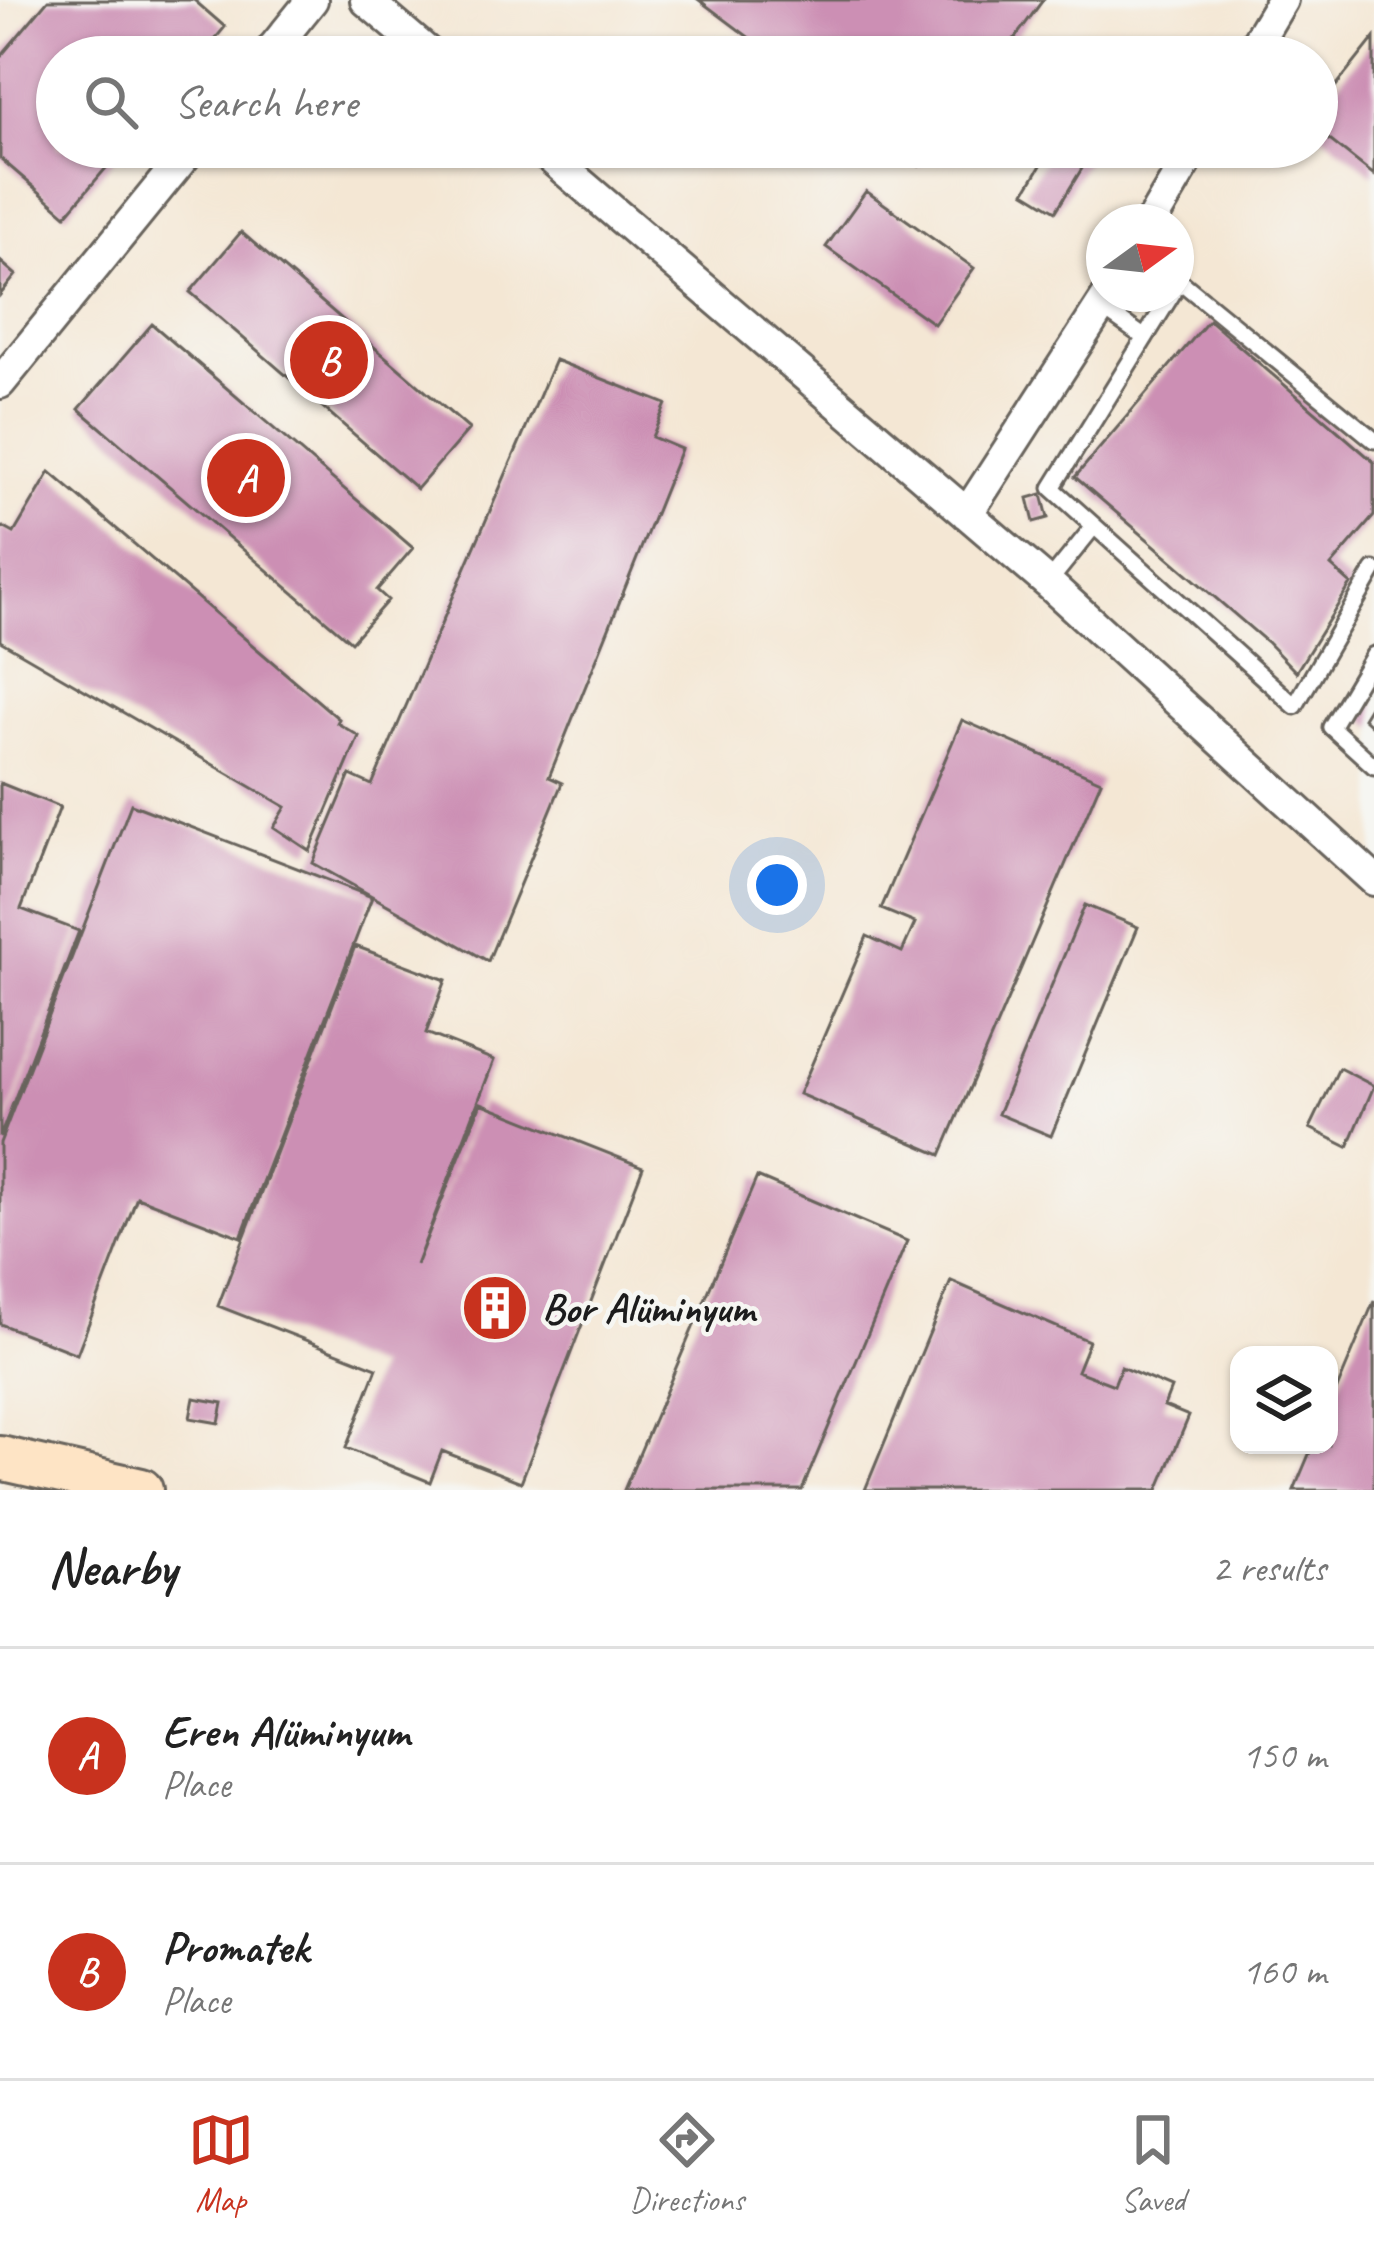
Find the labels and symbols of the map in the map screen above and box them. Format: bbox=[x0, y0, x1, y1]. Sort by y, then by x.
north arrow bbox=[1086, 204, 1194, 312]
pin: B bbox=[290, 315, 368, 405]
pin: A bbox=[207, 433, 285, 523]
your location bbox=[747, 855, 807, 915]
building icon: Bor Alüminyum bbox=[460, 1273, 530, 1343]
place label: Bor Alüminyum bbox=[542, 1282, 758, 1335]

